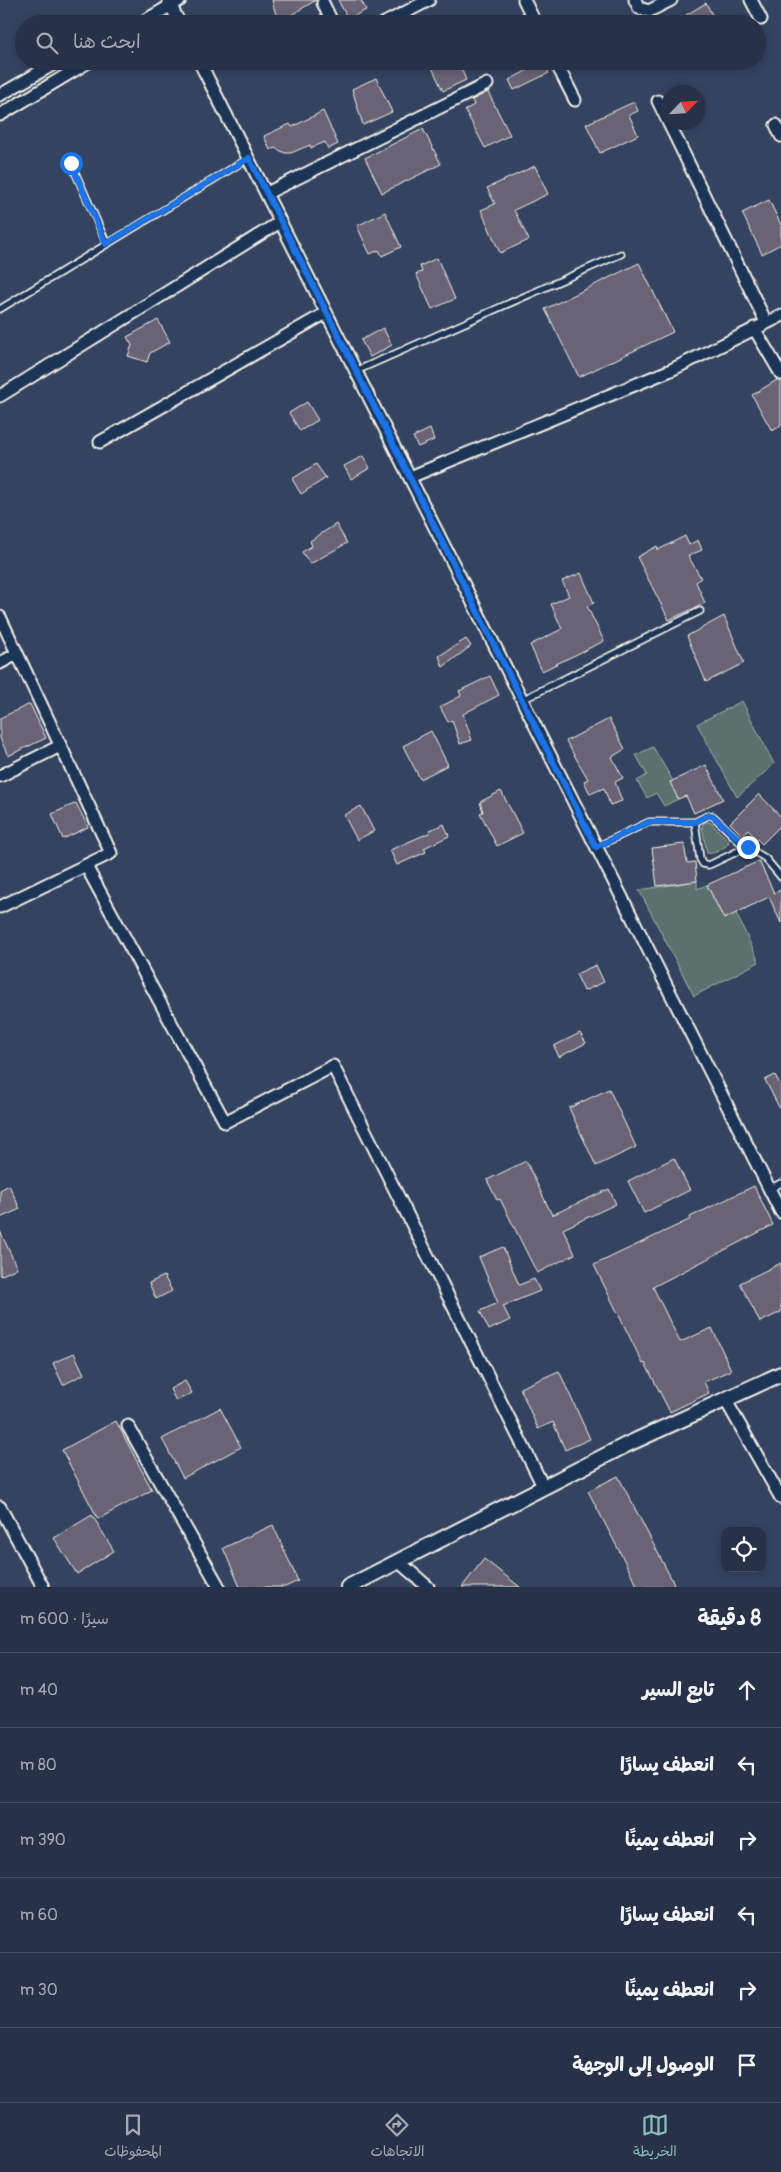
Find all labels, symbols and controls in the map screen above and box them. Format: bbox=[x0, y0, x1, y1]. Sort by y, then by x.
search box bbox=[15, 15, 766, 70]
icon: search bbox=[33, 29, 61, 57]
text: ابحث هنا bbox=[73, 30, 141, 54]
north arrow bbox=[661, 85, 706, 130]
route start bbox=[60, 152, 83, 175]
route end bbox=[737, 836, 760, 859]
map controls bbox=[721, 1527, 766, 1572]
button: locate bbox=[721, 1527, 766, 1572]
text: 8 دقيقة bbox=[697, 1605, 761, 1632]
text: سيرًا · 600 m bbox=[20, 1609, 109, 1629]
icon: ahead bbox=[733, 1676, 761, 1704]
text: تابع السير bbox=[642, 1678, 714, 1702]
text: 40 m bbox=[20, 1680, 58, 1700]
icon: left bbox=[733, 1751, 761, 1779]
text: انعطف يسارًا bbox=[620, 1753, 714, 1777]
text: 80 m bbox=[20, 1755, 57, 1775]
icon: right bbox=[733, 1826, 761, 1854]
text: انعطف يمينًا bbox=[625, 1828, 714, 1852]
text: 390 m bbox=[20, 1830, 66, 1850]
icon: left bbox=[733, 1901, 761, 1929]
text: انعطف يسارًا bbox=[620, 1903, 714, 1927]
text: 60 m bbox=[20, 1905, 58, 1925]
icon: right bbox=[733, 1976, 761, 2004]
text: انعطف يمينًا bbox=[625, 1978, 714, 2002]
text: 30 m bbox=[20, 1980, 58, 2000]
icon: arrive bbox=[733, 2051, 761, 2079]
text: الوصول إلى الوجهة bbox=[572, 2053, 714, 2077]
tab: المحفوظات bbox=[104, 2111, 162, 2164]
tab: الاتجاهات bbox=[370, 2111, 425, 2164]
tab: الخريطة bbox=[633, 2111, 677, 2164]

